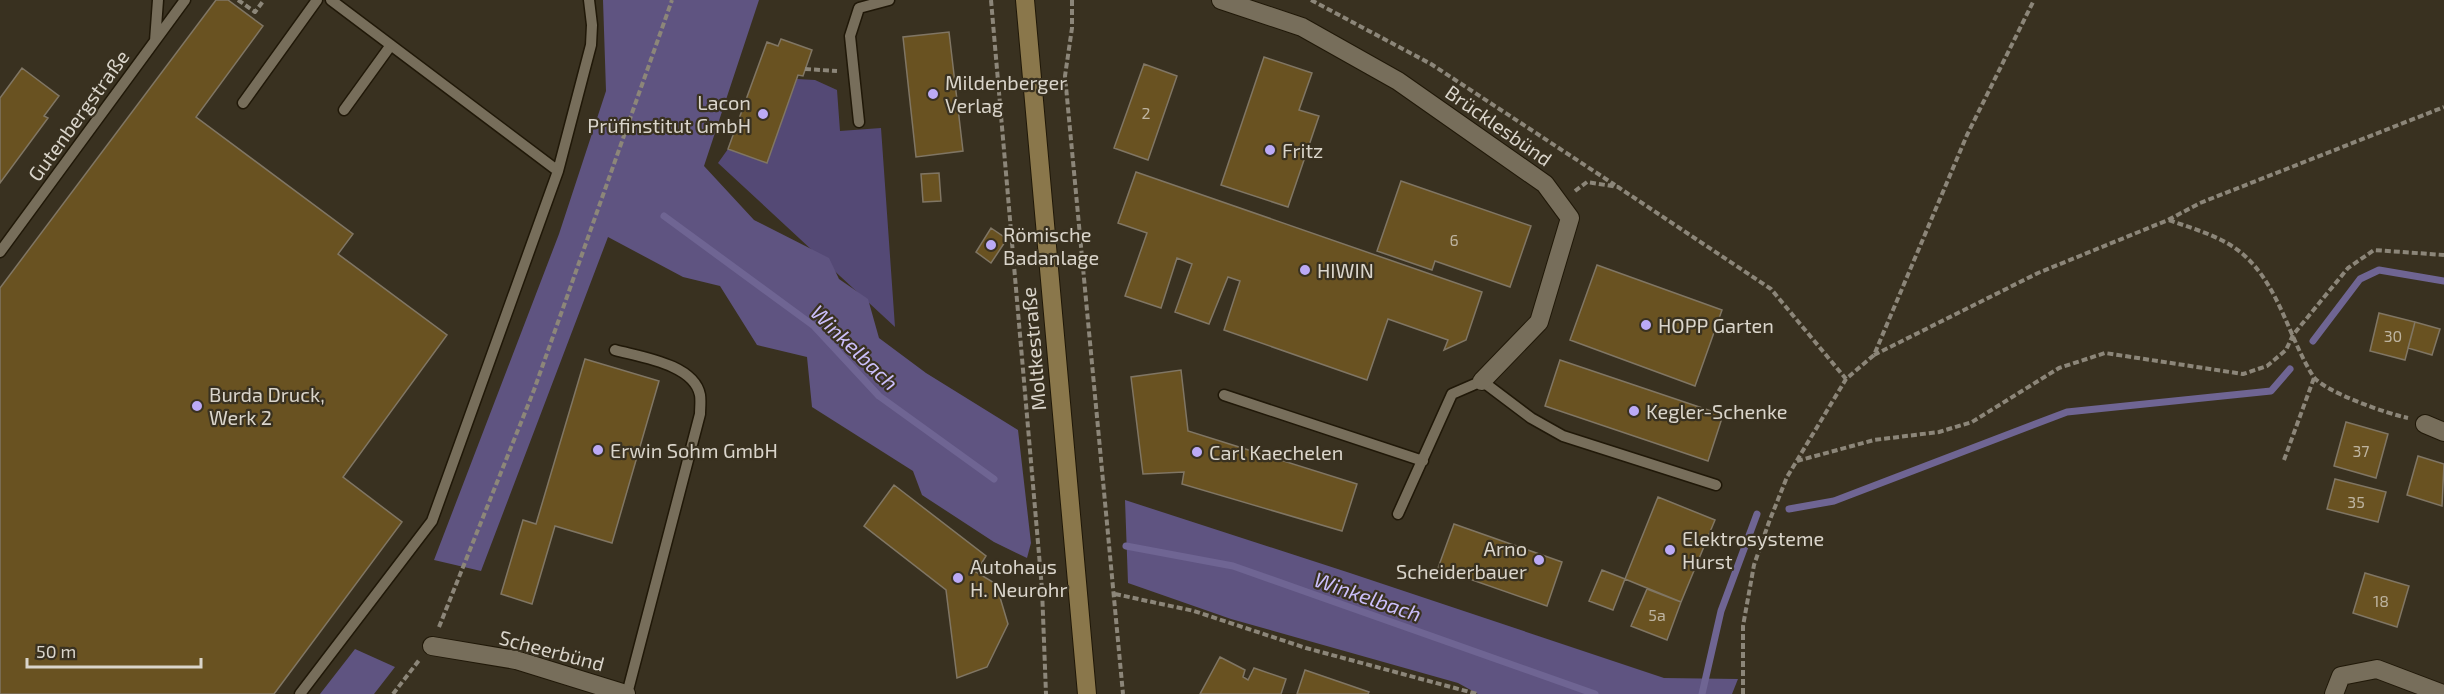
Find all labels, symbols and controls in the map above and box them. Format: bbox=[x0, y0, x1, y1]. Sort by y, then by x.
street label: Gutenbergstraße bbox=[22, 45, 134, 185]
place label: Mildenberger Verlag bbox=[945, 70, 1067, 117]
street label: Brücklesbünd bbox=[1441, 79, 1557, 171]
marker: Mildenberger Verlag bbox=[926, 87, 940, 101]
place label: Lacon Prüfinstitut GmbH bbox=[587, 90, 751, 137]
house number: 2 bbox=[1142, 103, 1151, 122]
marker: Lacon Prüfinstitut GmbH bbox=[756, 107, 770, 121]
place label: Fritz bbox=[1282, 138, 1323, 162]
marker: Fritz bbox=[1263, 143, 1277, 157]
place label: Römische Badanlage bbox=[1003, 222, 1099, 269]
house number: 6 bbox=[1449, 230, 1459, 249]
marker: Römische Badanlage bbox=[984, 238, 998, 252]
place label: HIWIN bbox=[1317, 258, 1374, 282]
marker: HIWIN bbox=[1298, 263, 1312, 277]
street label: Moltkestraße bbox=[1016, 286, 1050, 412]
water label: Winkelbach bbox=[806, 299, 904, 395]
place label: HOPP Garten bbox=[1658, 313, 1774, 337]
marker: HOPP Garten bbox=[1639, 318, 1653, 332]
house number: 30 bbox=[2384, 326, 2402, 345]
place label: Burda Druck, Werk 2 bbox=[209, 382, 325, 429]
marker: Burda Druck, Werk 2 bbox=[190, 399, 204, 413]
place label: Kegler-Schenke bbox=[1646, 399, 1788, 423]
marker: Kegler-Schenke bbox=[1627, 404, 1641, 418]
place label: Erwin Sohm GmbH bbox=[610, 438, 778, 462]
place label: Carl Kaechelen bbox=[1209, 440, 1343, 464]
house number: 37 bbox=[2352, 441, 2370, 460]
marker: Erwin Sohm GmbH bbox=[591, 443, 605, 457]
marker: Carl Kaechelen bbox=[1190, 445, 1204, 459]
house number: 35 bbox=[2347, 492, 2365, 511]
place label: Elektrosysteme Hurst bbox=[1682, 526, 1824, 573]
place label: Arno Scheiderbauer bbox=[1396, 536, 1527, 583]
marker: Elektrosysteme Hurst bbox=[1663, 543, 1677, 557]
marker: Arno Scheiderbauer bbox=[1532, 553, 1546, 567]
place label: Autohaus H. Neurohr bbox=[970, 554, 1067, 601]
water label: Winkelbach bbox=[1311, 566, 1425, 626]
marker: Autohaus H. Neurohr bbox=[951, 571, 965, 585]
house number: 18 bbox=[2373, 591, 2389, 610]
house number: 5a bbox=[1648, 605, 1666, 624]
street label: Scheerbünd bbox=[497, 624, 607, 676]
scale bar bbox=[27, 631, 201, 669]
text: 50 m bbox=[36, 640, 76, 662]

